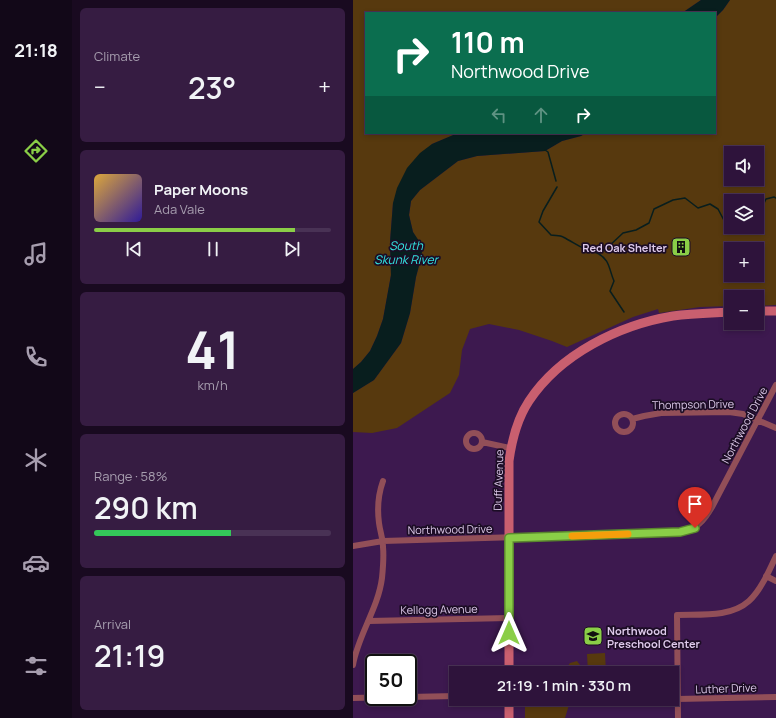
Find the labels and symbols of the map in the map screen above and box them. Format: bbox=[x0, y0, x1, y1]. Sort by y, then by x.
building icon: Red Oak Shelter bbox=[670, 236, 692, 258]
water label: South Skunk River bbox=[374, 237, 439, 268]
place label: Red Oak Shelter bbox=[582, 240, 668, 255]
street label: Northwood Drive bbox=[718, 384, 771, 466]
street label: Thompson Drive bbox=[652, 396, 735, 412]
street label: Duff Avenue bbox=[489, 449, 507, 511]
pin bbox=[678, 487, 712, 528]
street label: Northwood Drive bbox=[408, 521, 493, 537]
street label: Kellogg Avenue bbox=[400, 601, 478, 617]
position arrow bbox=[488, 612, 530, 654]
place label: Northwood Preschool Center bbox=[607, 623, 701, 651]
school or university icon: Northwood Preschool Center bbox=[582, 625, 604, 647]
speed limit sign: 50 bbox=[365, 654, 417, 706]
street label: Luther Drive bbox=[695, 679, 758, 697]

